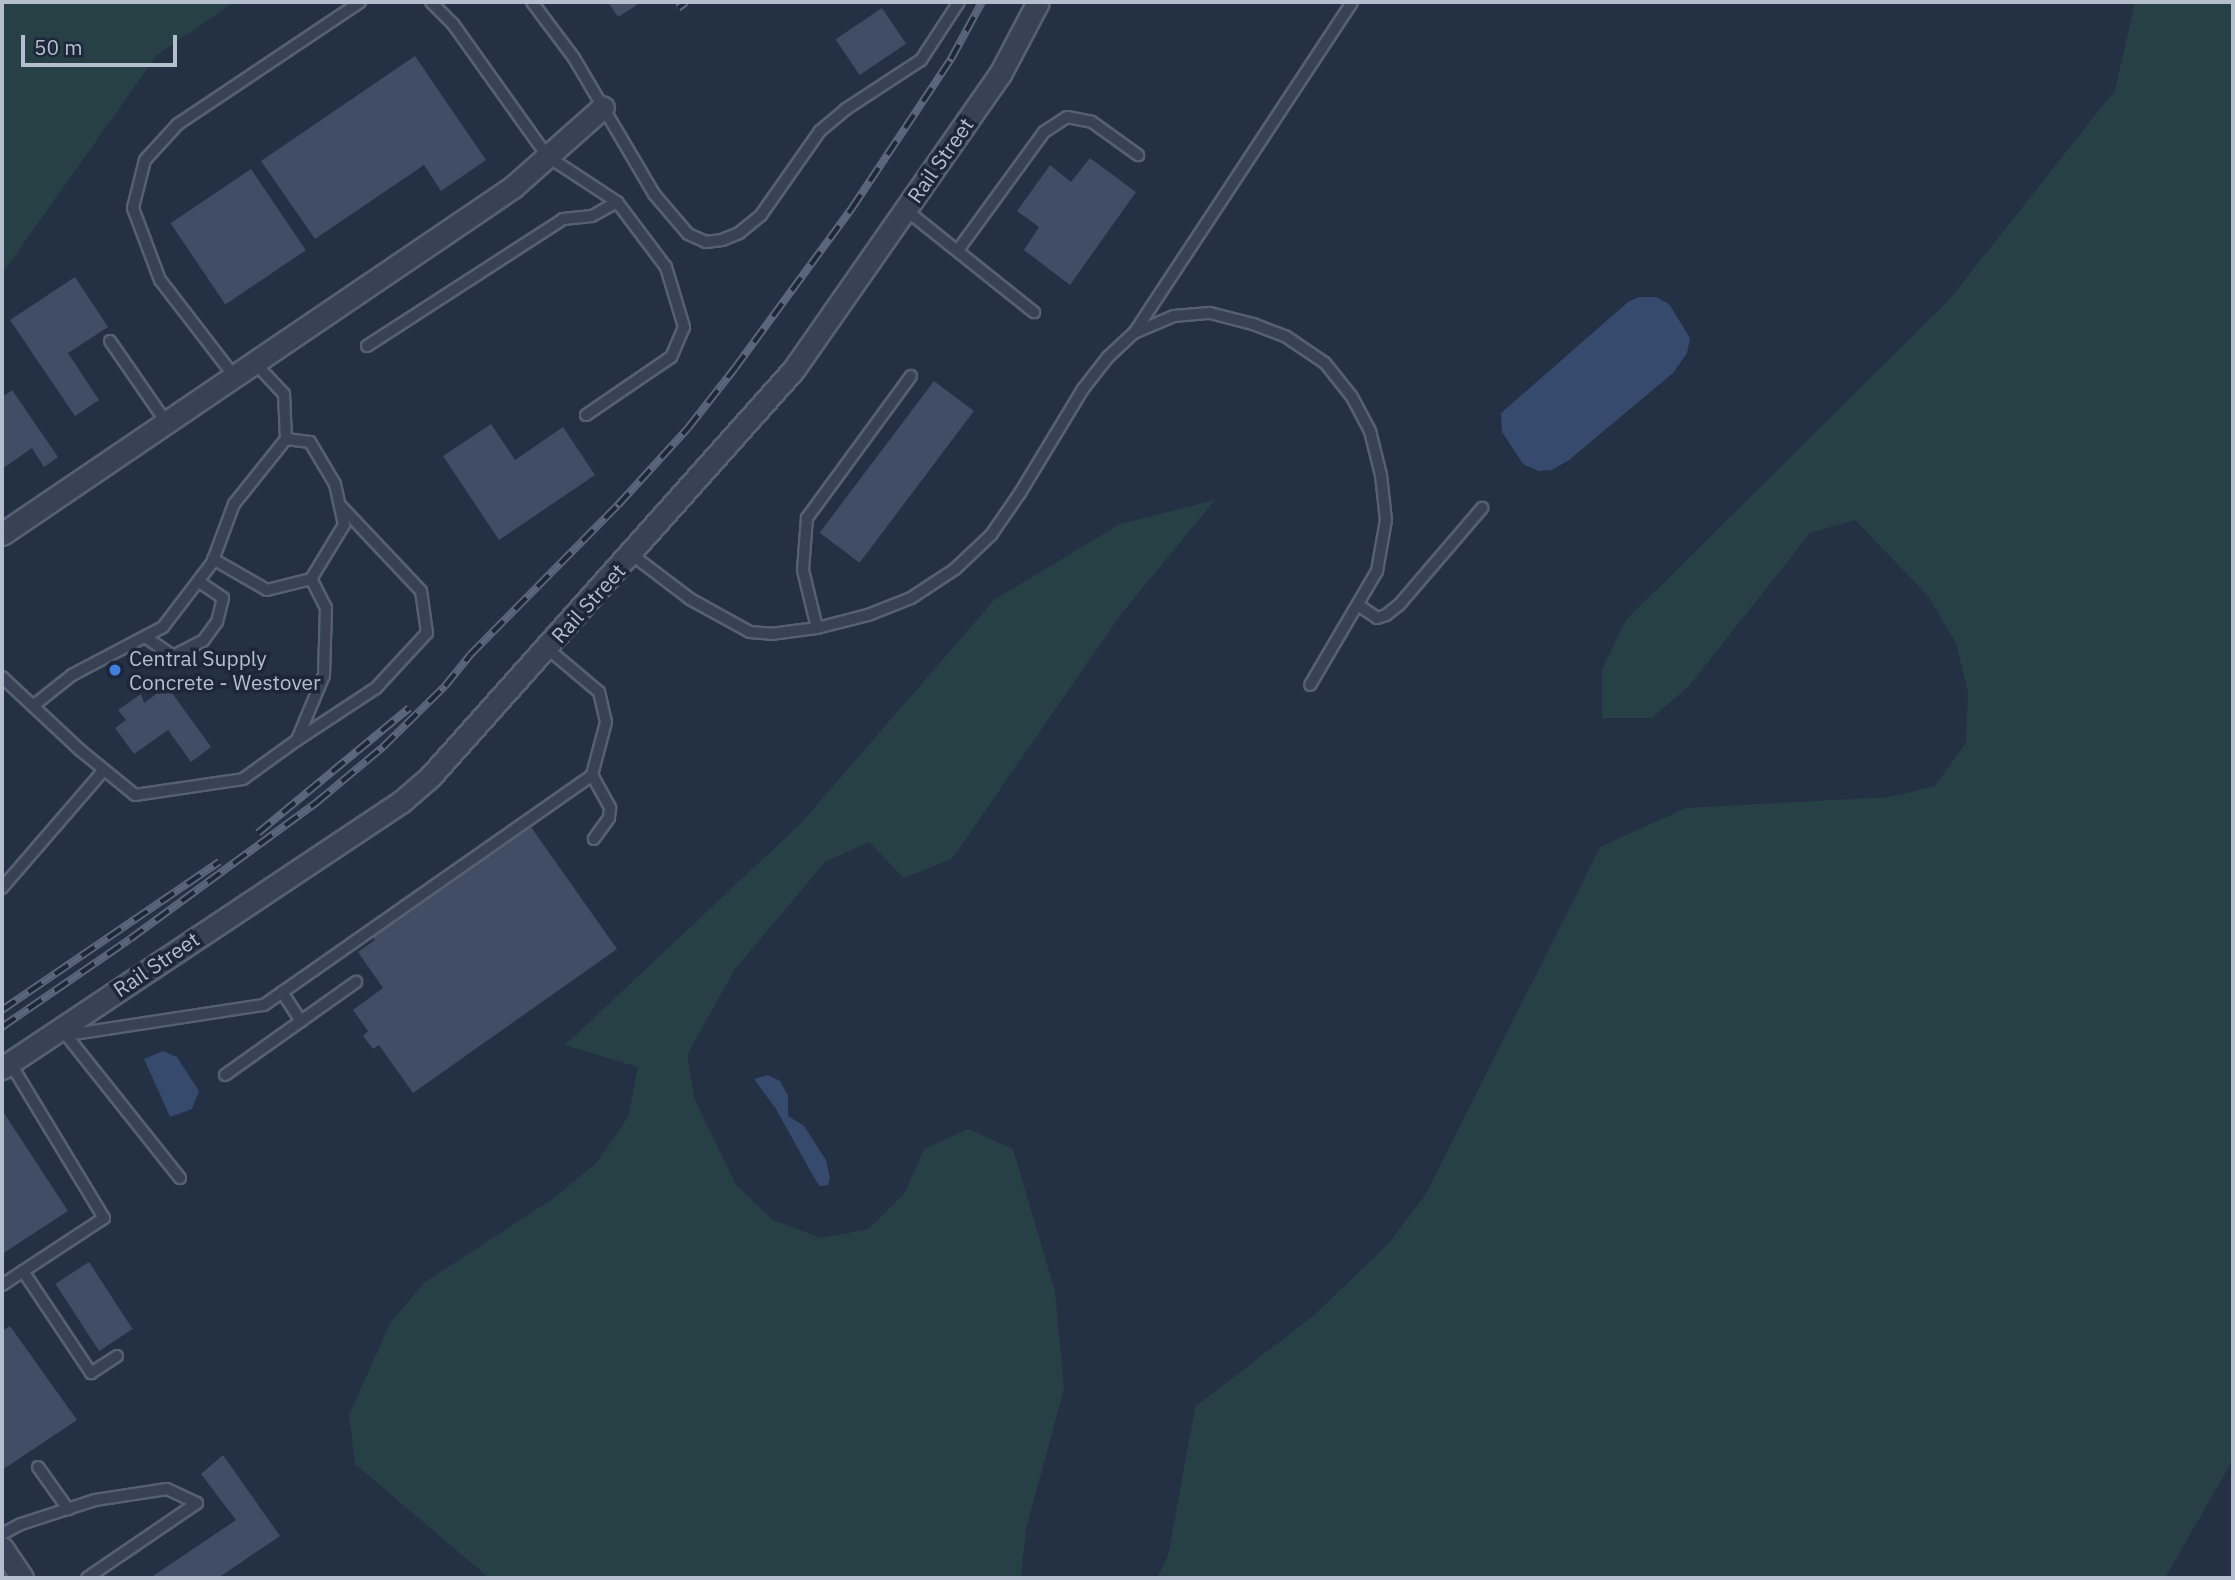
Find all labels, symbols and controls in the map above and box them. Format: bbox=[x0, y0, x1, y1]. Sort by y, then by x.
scale bar bbox=[24, 21, 180, 65]
text: 50 m bbox=[34, 33, 83, 61]
street label: Rail Street bbox=[902, 113, 978, 207]
street label: Rail Street bbox=[546, 558, 630, 648]
place label: Central Supply Concrete - Westover bbox=[129, 645, 321, 695]
marker: Central Supply Concrete - Westover bbox=[107, 662, 123, 678]
street label: Rail Street bbox=[108, 926, 204, 1002]

